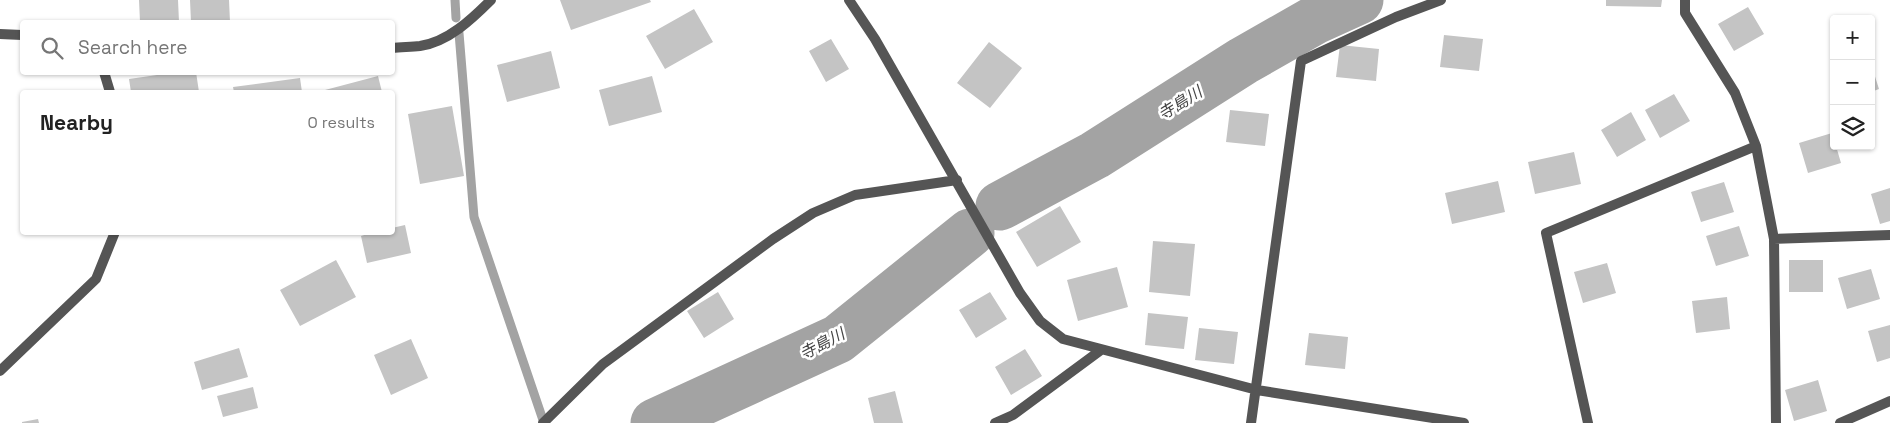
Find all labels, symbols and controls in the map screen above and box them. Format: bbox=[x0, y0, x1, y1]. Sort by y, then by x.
map controls bbox=[1830, 15, 1875, 150]
button: + bbox=[1830, 15, 1875, 60]
search box bbox=[20, 20, 395, 75]
icon: search bbox=[38, 34, 66, 62]
text: Search here bbox=[78, 35, 188, 60]
button: − bbox=[1830, 60, 1875, 105]
water label: 寺島川 bbox=[1154, 80, 1208, 125]
button: layers bbox=[1830, 105, 1875, 150]
text: Nearby bbox=[40, 109, 113, 136]
text: 0 results bbox=[307, 112, 375, 133]
water label: 寺島川 bbox=[796, 323, 850, 365]

